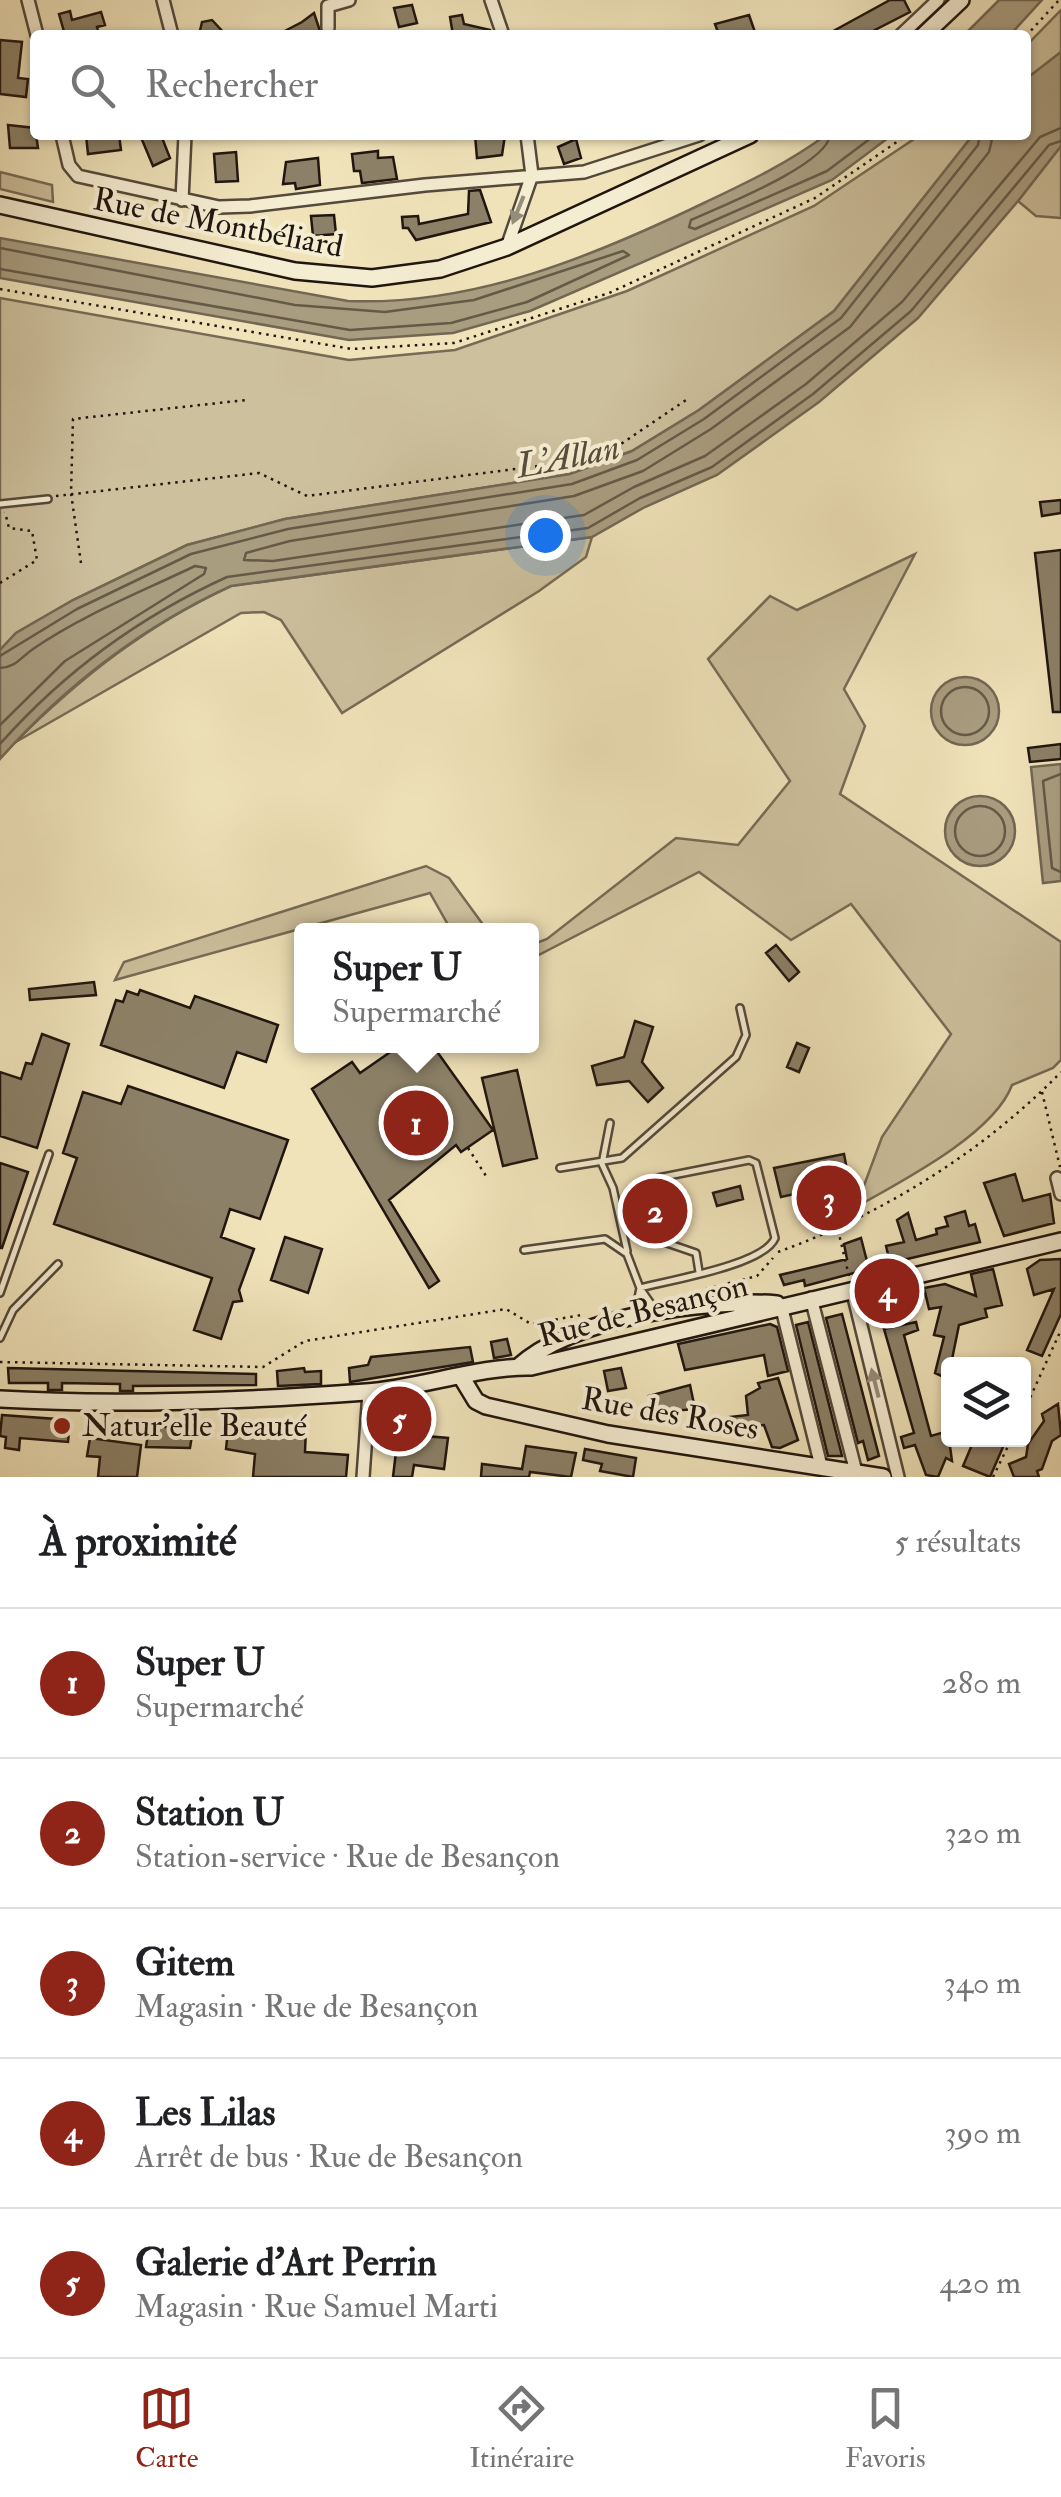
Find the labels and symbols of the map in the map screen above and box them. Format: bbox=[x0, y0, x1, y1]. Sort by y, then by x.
street label: Rue de Montbéliard bbox=[90, 179, 347, 267]
one-way arrow bbox=[509, 196, 525, 226]
water label: L'Allan bbox=[511, 425, 623, 489]
your location bbox=[520, 510, 571, 561]
pin: 1 bbox=[384, 1086, 448, 1160]
pin: 3 bbox=[796, 1160, 862, 1236]
pin: 2 bbox=[622, 1174, 688, 1248]
pin: 4 bbox=[854, 1254, 920, 1328]
street label: Rue de Besançon bbox=[534, 1266, 752, 1356]
one-way arrow bbox=[867, 1367, 882, 1398]
street label: Rue des Roses bbox=[578, 1379, 762, 1449]
pin: 5 bbox=[366, 1382, 432, 1456]
place label: Natur'elle Beauté bbox=[82, 1406, 308, 1446]
marker: Natur'elle Beauté bbox=[51, 1415, 73, 1437]

